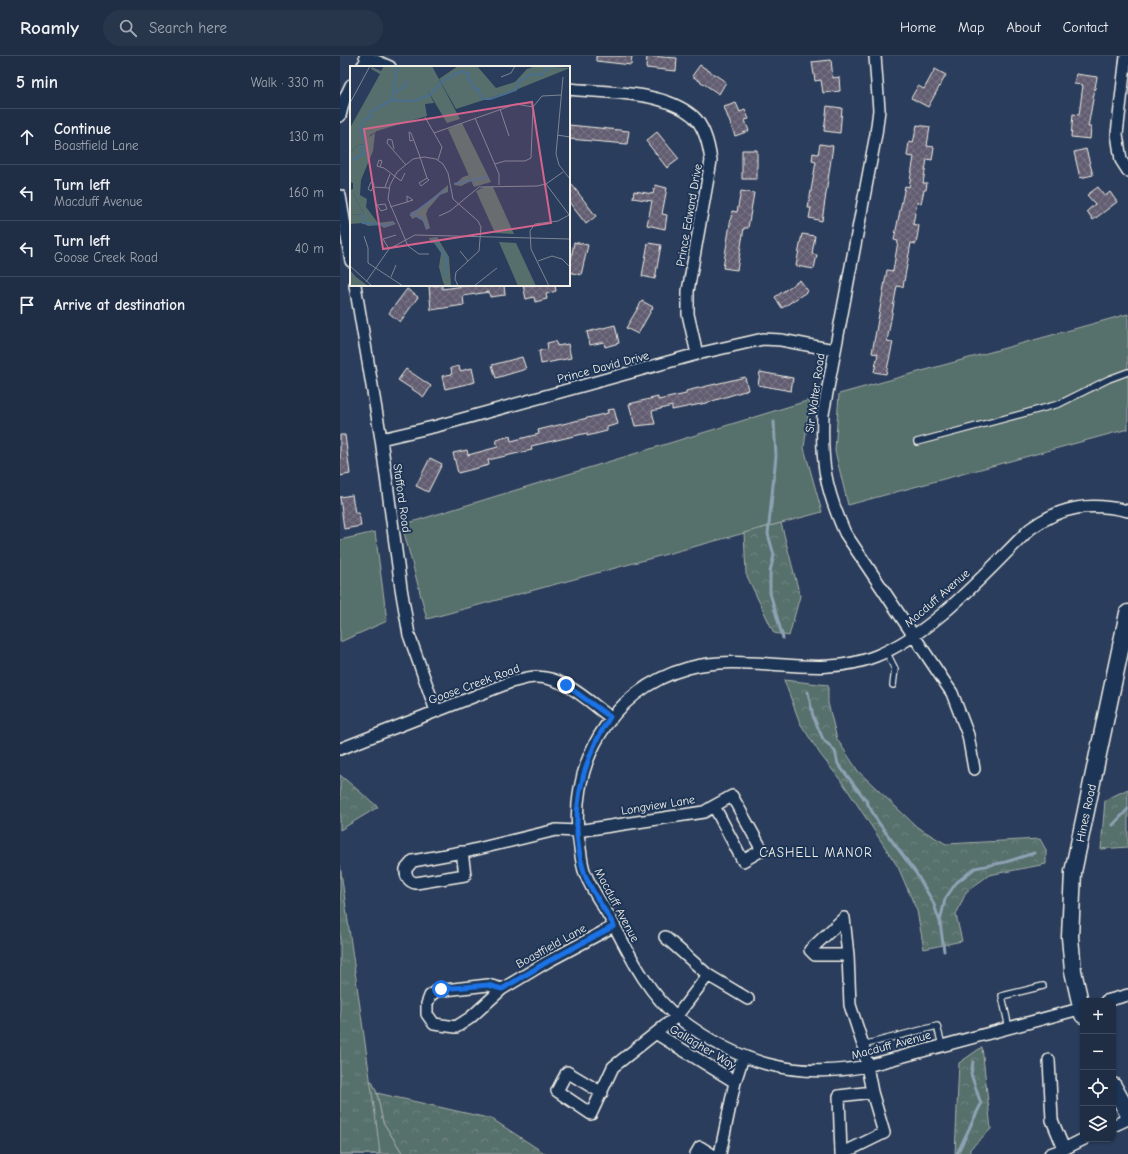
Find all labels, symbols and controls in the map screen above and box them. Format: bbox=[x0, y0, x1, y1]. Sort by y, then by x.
search box bbox=[103, 10, 383, 46]
text: Roamly bbox=[20, 17, 79, 39]
icon: search bbox=[117, 17, 139, 39]
text: Search here bbox=[149, 19, 227, 37]
text: Home bbox=[900, 19, 936, 36]
text: Map bbox=[958, 19, 984, 36]
text: About bbox=[1006, 19, 1041, 36]
text: Contact bbox=[1063, 19, 1108, 36]
inset map bbox=[350, 66, 570, 286]
text: 5 min bbox=[16, 73, 58, 92]
text: Walk · 330 m bbox=[251, 75, 324, 90]
text: Continue bbox=[54, 120, 111, 138]
icon: ahead bbox=[16, 126, 38, 148]
text: 130 m bbox=[289, 129, 324, 144]
text: Boastfield Lane bbox=[54, 138, 139, 153]
street label: Prince Edward Drive bbox=[673, 163, 705, 267]
text: Turn left bbox=[54, 176, 110, 194]
icon: left bbox=[16, 182, 38, 204]
text: 160 m bbox=[289, 185, 324, 200]
text: Macduff Avenue bbox=[54, 194, 143, 209]
text: Turn left bbox=[54, 232, 110, 250]
icon: left bbox=[16, 238, 38, 260]
text: 40 m bbox=[295, 241, 324, 256]
text: Goose Creek Road bbox=[54, 250, 158, 265]
icon: arrive bbox=[16, 294, 38, 316]
text: Arrive at destination bbox=[54, 296, 185, 314]
street label: Prince David Drive bbox=[556, 348, 650, 386]
street label: Sir Walter Road bbox=[802, 352, 828, 434]
street label: Stafford Road bbox=[390, 463, 414, 533]
street label: Macduff Avenue bbox=[902, 566, 972, 630]
street label: Goose Creek Road bbox=[427, 661, 521, 707]
route end bbox=[557, 676, 575, 694]
street label: Hines Road bbox=[1073, 783, 1099, 843]
street label: Longview Lane bbox=[620, 792, 696, 818]
district label: CASHELL MANOR bbox=[759, 845, 873, 860]
street label: Macduff Avenue bbox=[592, 866, 642, 944]
street label: Boastfield Lane bbox=[513, 921, 589, 971]
route start bbox=[432, 980, 450, 998]
map controls bbox=[1080, 998, 1116, 1142]
button: + bbox=[1080, 998, 1116, 1034]
street label: Gallagher Way bbox=[667, 1022, 739, 1073]
street label: Macduff Avenue bbox=[850, 1028, 932, 1062]
button: − bbox=[1080, 1034, 1116, 1070]
button: locate bbox=[1080, 1070, 1116, 1106]
button: layers bbox=[1080, 1106, 1116, 1142]

